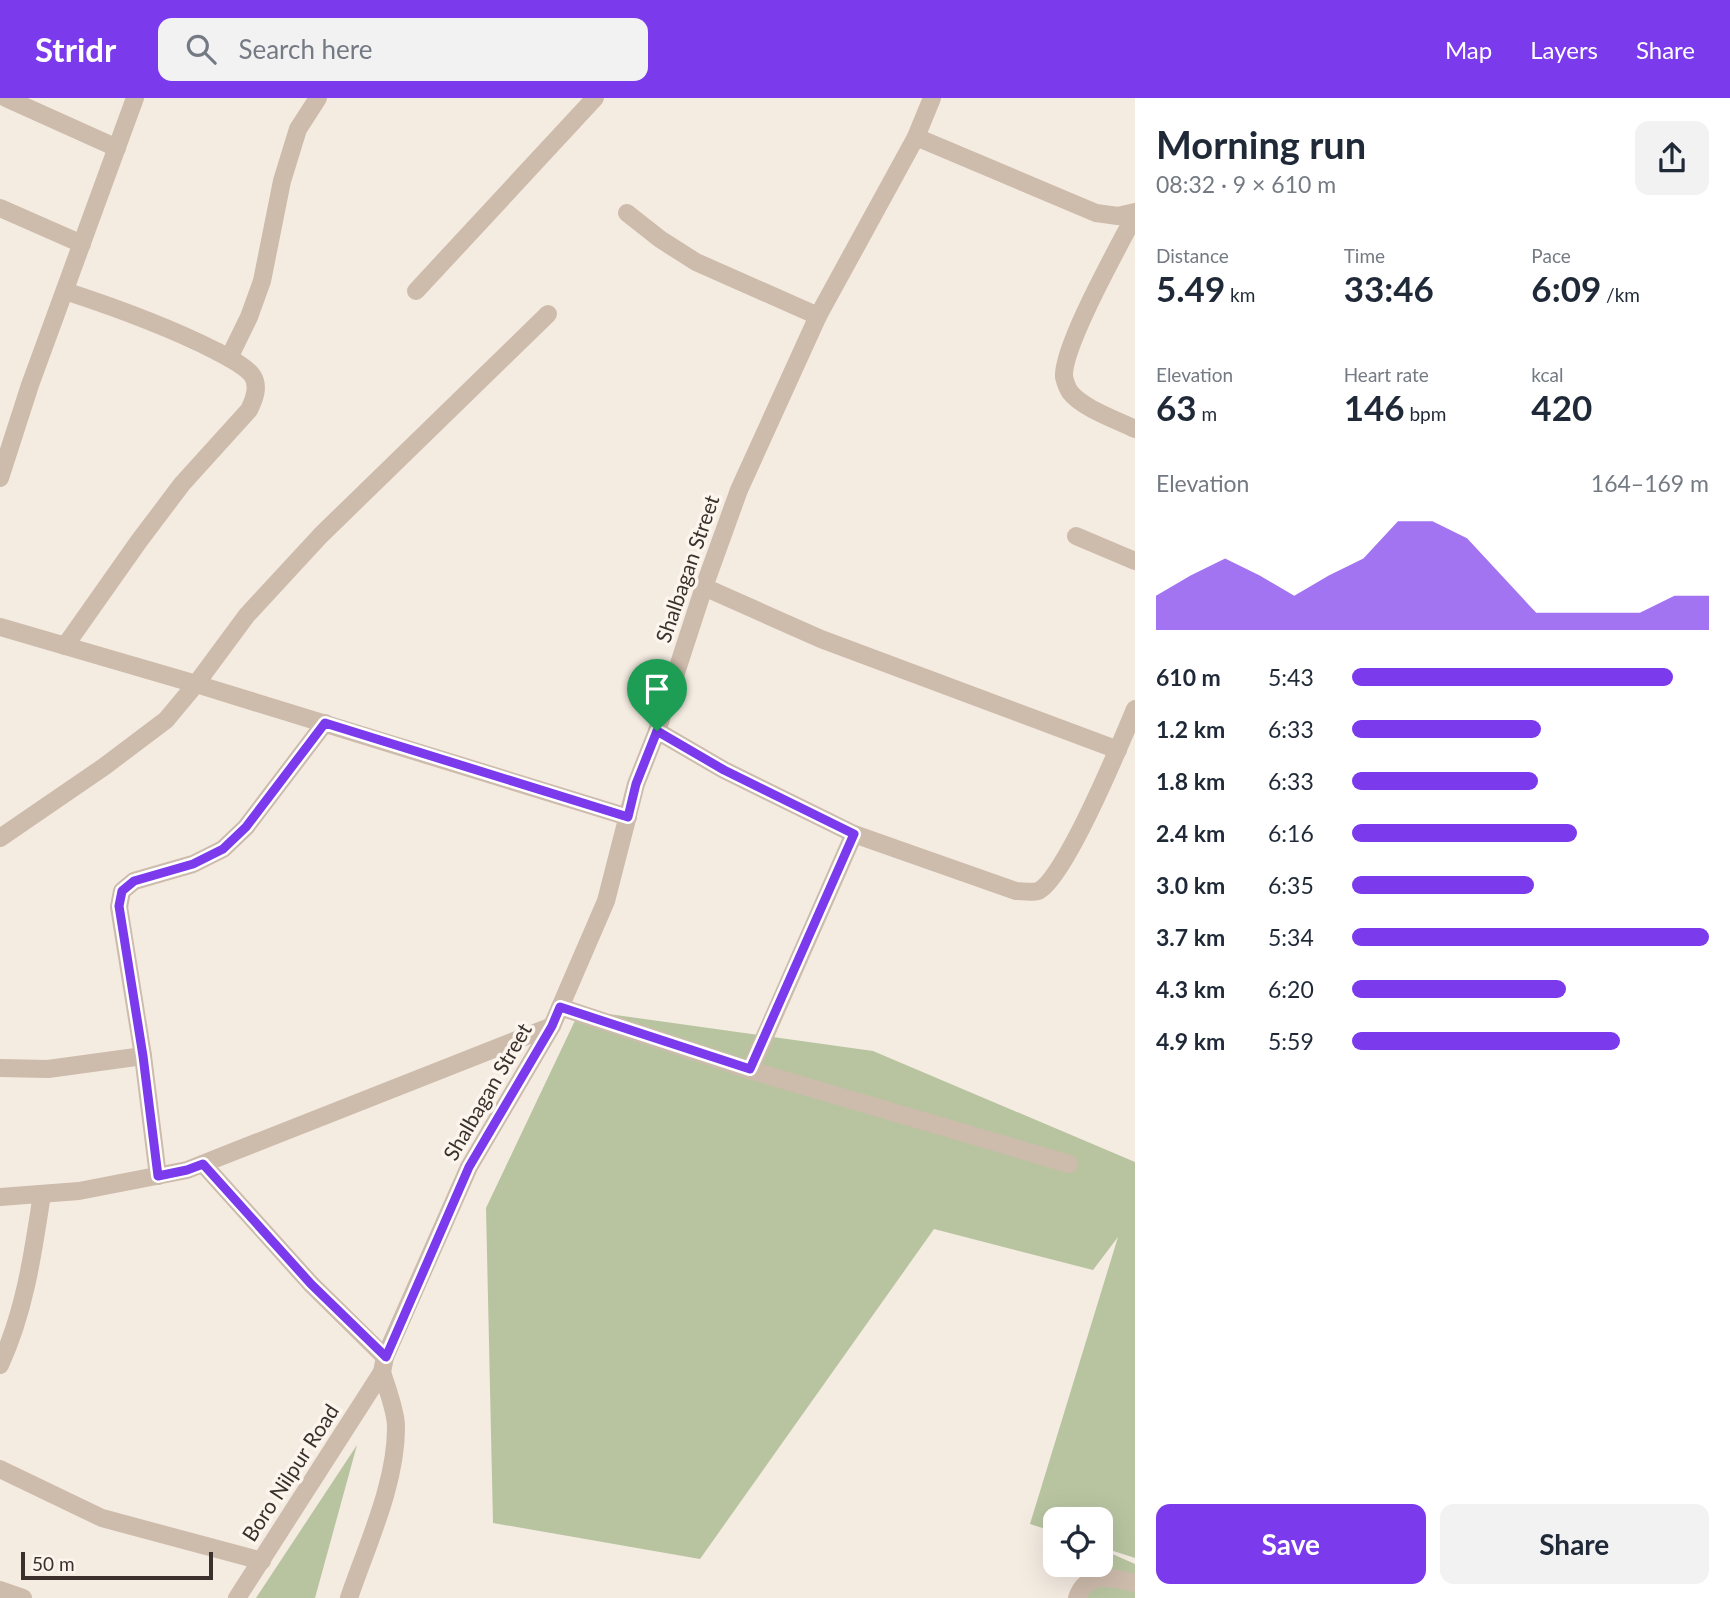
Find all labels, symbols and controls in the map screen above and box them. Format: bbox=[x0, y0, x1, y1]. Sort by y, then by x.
search box bbox=[158, 18, 648, 81]
text: Stridr bbox=[35, 29, 116, 69]
icon: search bbox=[182, 30, 220, 68]
text: Search here bbox=[238, 33, 372, 65]
text: Map bbox=[1445, 35, 1492, 64]
text: Layers bbox=[1530, 35, 1598, 64]
text: Share bbox=[1636, 35, 1695, 64]
text: Morning run bbox=[1156, 121, 1366, 167]
button: share bbox=[1635, 121, 1709, 195]
text: 08:32 · 9 × 610 m bbox=[1156, 170, 1336, 198]
text: Distance bbox=[1156, 244, 1229, 267]
text: Time bbox=[1344, 244, 1385, 267]
text: Pace bbox=[1531, 244, 1571, 267]
text: 5.49 bbox=[1156, 267, 1225, 309]
text: 33:46 bbox=[1344, 267, 1434, 309]
text: 6:09 bbox=[1531, 267, 1601, 309]
text: km bbox=[1225, 283, 1255, 306]
text: /km bbox=[1601, 283, 1640, 306]
text: Elevation bbox=[1156, 363, 1233, 386]
text: Heart rate bbox=[1344, 363, 1429, 386]
text: kcal bbox=[1531, 363, 1563, 386]
text: 63 bbox=[1156, 386, 1197, 428]
text: 146 bbox=[1344, 386, 1405, 428]
text: 420 bbox=[1531, 386, 1592, 428]
text: m bbox=[1197, 402, 1217, 425]
text: bpm bbox=[1405, 402, 1446, 425]
text: Elevation bbox=[1156, 469, 1249, 497]
text: 164–169 m bbox=[1591, 469, 1709, 497]
street label: Shalbagan Street bbox=[650, 491, 724, 646]
pin bbox=[627, 659, 687, 731]
text: 610 m bbox=[1156, 663, 1221, 691]
text: 5:43 bbox=[1268, 663, 1314, 691]
icon: arrive bbox=[638, 670, 676, 708]
text: 1.2 km bbox=[1156, 715, 1225, 743]
text: 6:33 bbox=[1268, 715, 1314, 743]
text: 1.8 km bbox=[1156, 767, 1225, 795]
text: 6:33 bbox=[1268, 767, 1314, 795]
text: 2.4 km bbox=[1156, 819, 1225, 847]
text: 6:16 bbox=[1268, 819, 1314, 847]
text: 3.0 km bbox=[1156, 871, 1225, 899]
text: 6:35 bbox=[1268, 871, 1314, 899]
text: 3.7 km bbox=[1156, 923, 1225, 951]
text: 5:34 bbox=[1268, 923, 1314, 951]
text: 4.3 km bbox=[1156, 975, 1225, 1003]
text: 6:20 bbox=[1268, 975, 1314, 1003]
street label: Shalbagan Street bbox=[437, 1018, 536, 1164]
text: 4.9 km bbox=[1156, 1027, 1225, 1055]
text: 5:59 bbox=[1268, 1027, 1314, 1055]
street label: Boro Nilpur Road bbox=[236, 1399, 343, 1545]
button: Save bbox=[1156, 1504, 1426, 1584]
button: Share bbox=[1440, 1504, 1709, 1584]
map controls bbox=[1043, 1507, 1113, 1577]
button: locate bbox=[1043, 1507, 1113, 1577]
scale bar bbox=[21, 1549, 214, 1581]
text: 50 m bbox=[32, 1552, 75, 1575]

